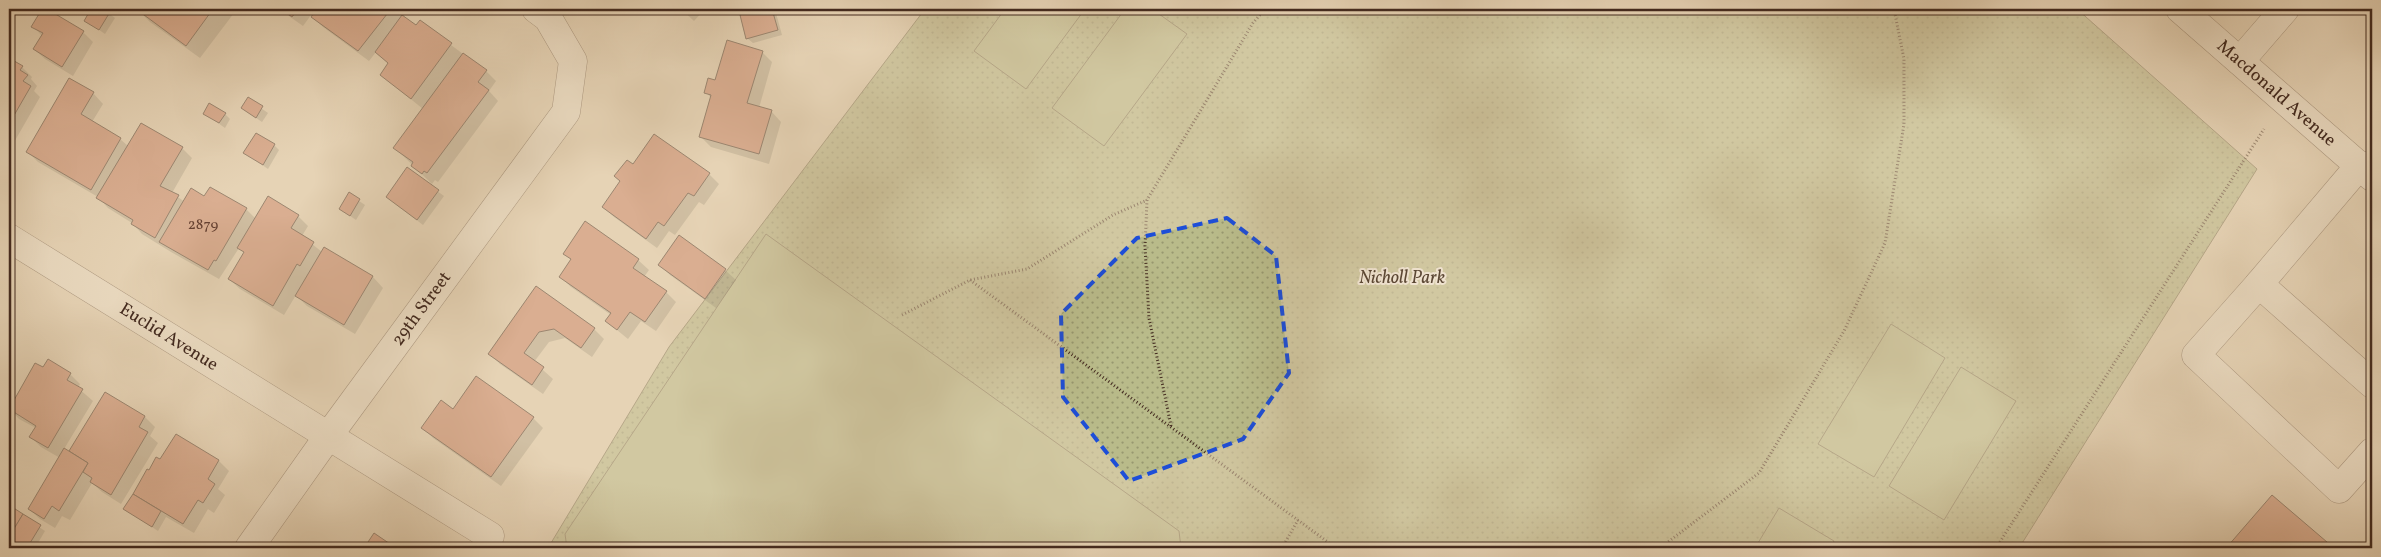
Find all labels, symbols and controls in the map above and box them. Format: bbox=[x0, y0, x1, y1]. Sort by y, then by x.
street label: Macdonald Avenue bbox=[2211, 34, 2341, 153]
house number: 2879 bbox=[188, 215, 219, 236]
street label: 29th Street bbox=[386, 266, 457, 351]
park label: Nicholl Park bbox=[1359, 266, 1445, 291]
street label: Euclid Avenue bbox=[115, 297, 223, 377]

